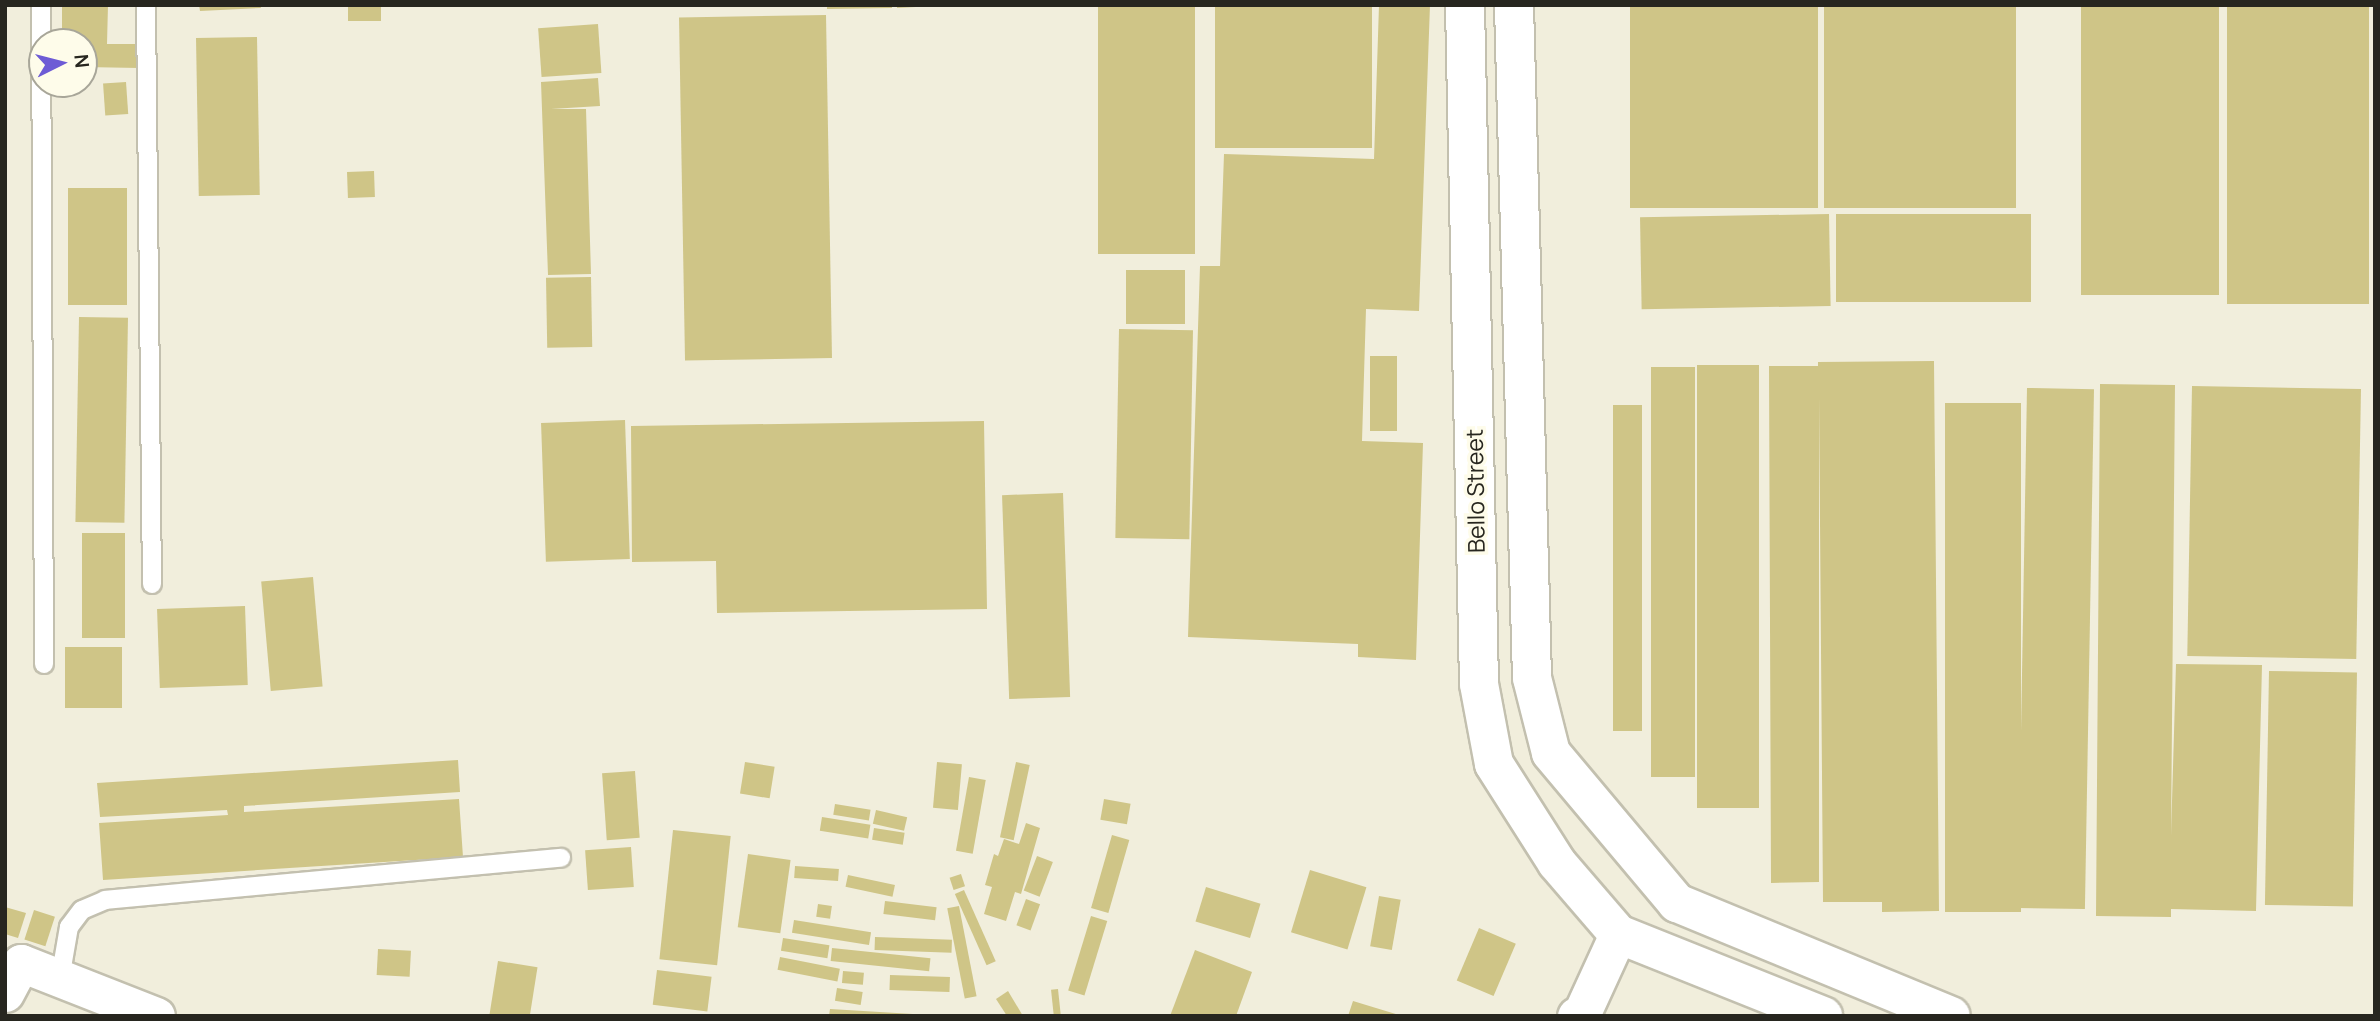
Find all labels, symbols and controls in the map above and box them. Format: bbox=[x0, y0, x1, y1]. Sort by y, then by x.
north arrow bbox=[28, 28, 98, 98]
text: N bbox=[68, 53, 96, 69]
street label: Bello Street bbox=[1460, 429, 1490, 553]

